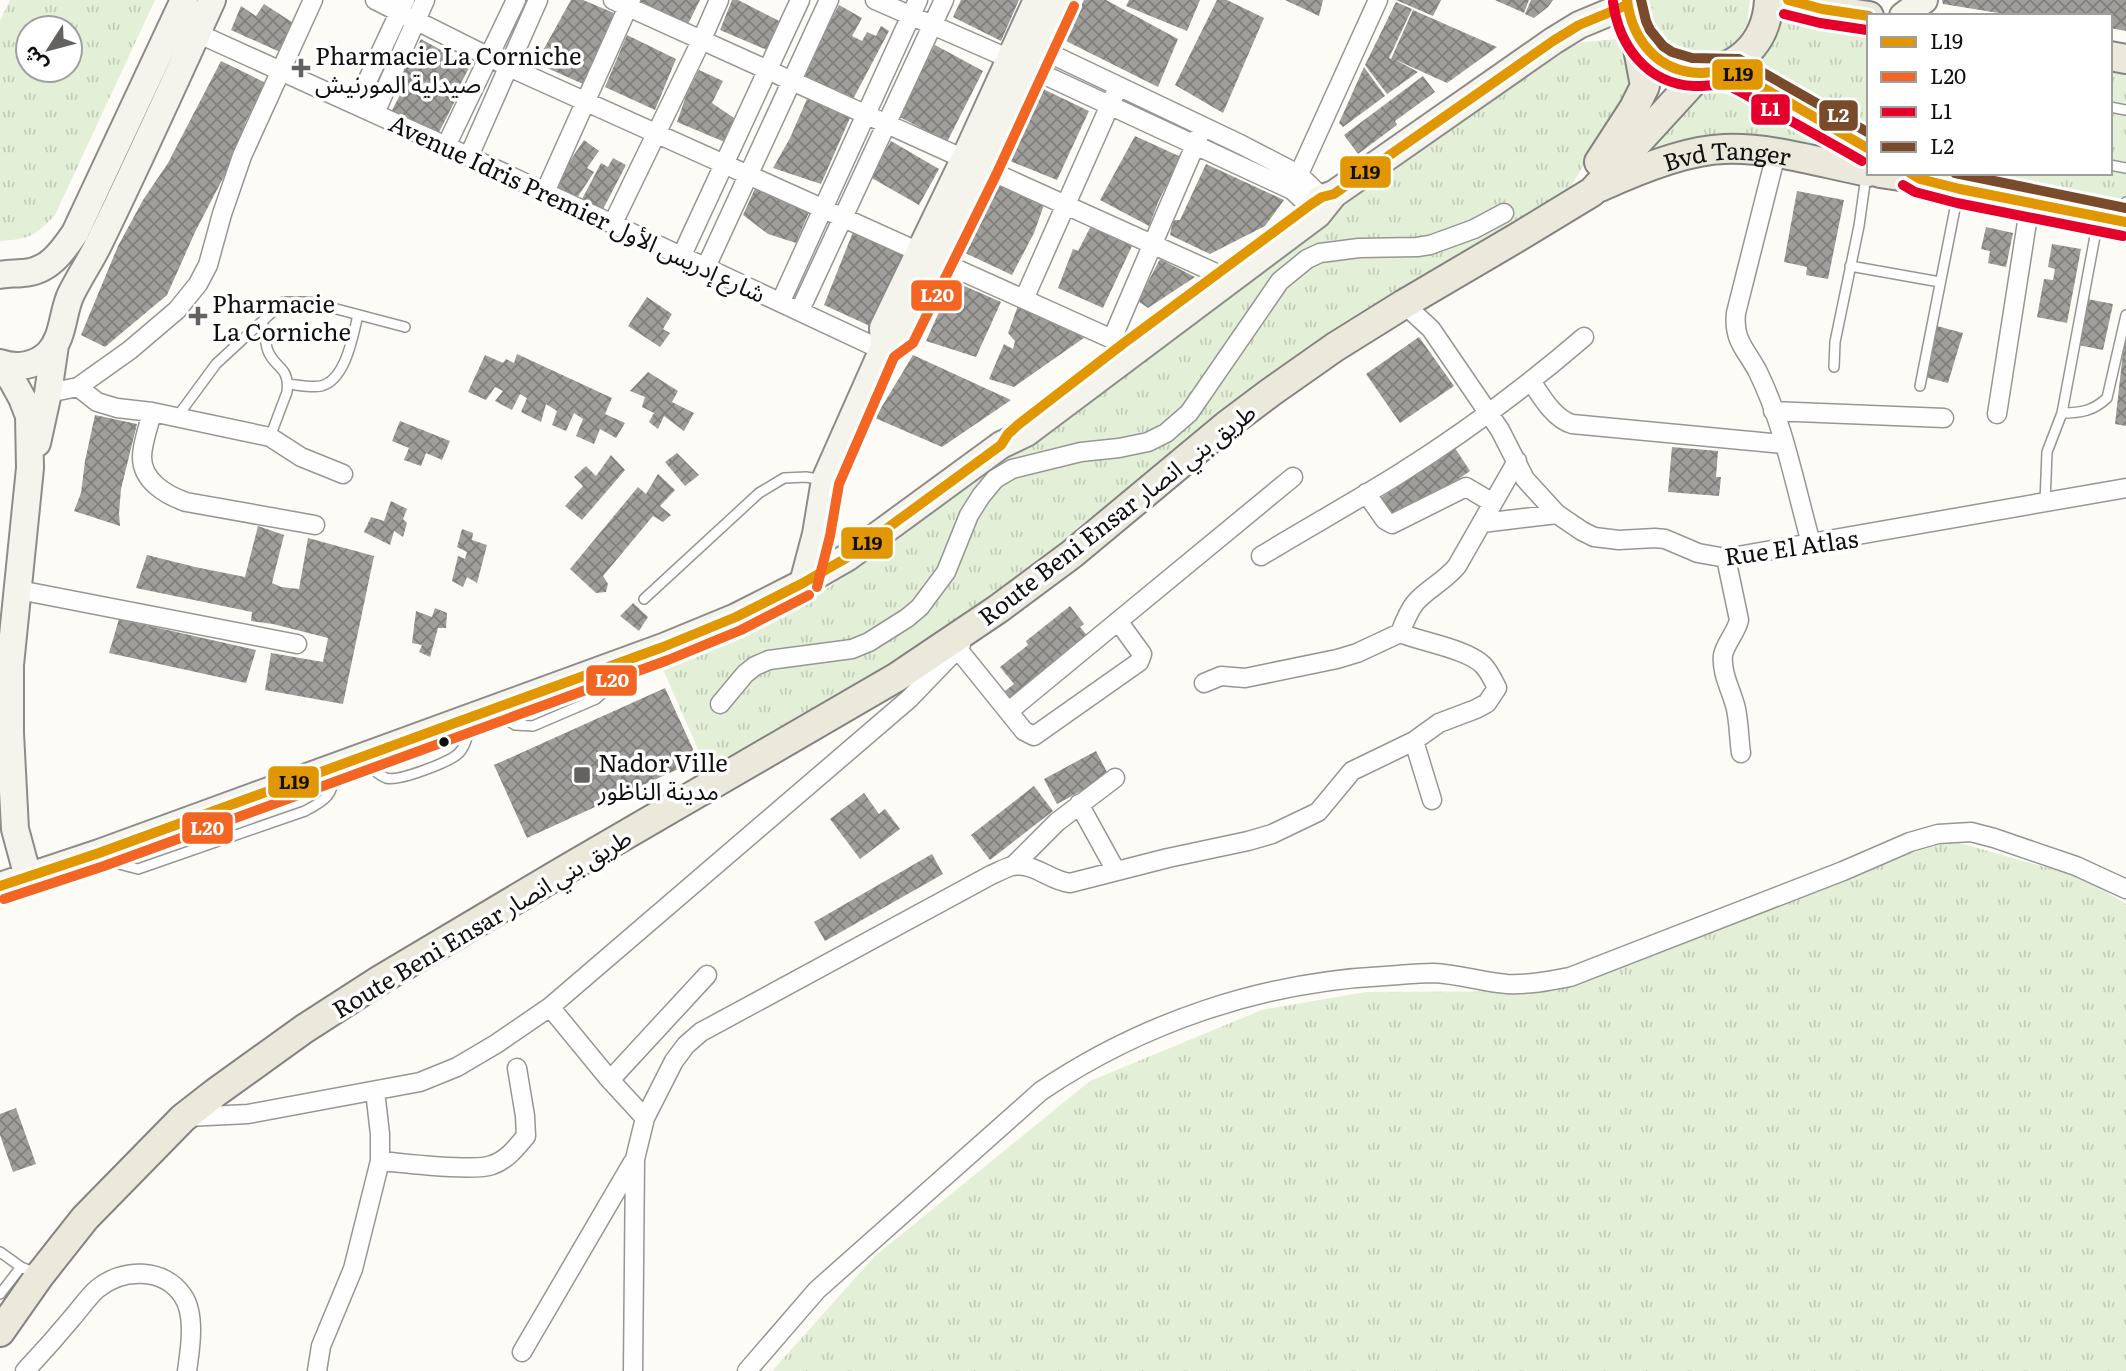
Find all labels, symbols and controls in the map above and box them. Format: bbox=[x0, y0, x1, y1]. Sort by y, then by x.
north arrow bbox=[14, 14, 84, 84]
legend bbox=[1867, 14, 2112, 175]
text: L19 bbox=[1930, 24, 1963, 55]
place label: Pharmacie La Corniche صيدلية المورنيش bbox=[315, 37, 582, 100]
text: ش bbox=[15, 41, 53, 78]
line badge: L19 bbox=[1711, 58, 1764, 91]
text: L19 bbox=[1722, 59, 1754, 87]
text: L20 bbox=[1930, 59, 1966, 90]
marker: Pharmacie La Corniche صيدلية المورنيش bbox=[293, 60, 309, 76]
line badge: L1 bbox=[1750, 93, 1791, 126]
text: L1 bbox=[1760, 94, 1780, 122]
text: L1 bbox=[1930, 94, 1952, 125]
line badge: L2 bbox=[1818, 99, 1859, 132]
text: L2 bbox=[1827, 100, 1849, 128]
street label: Avenue Idris Premier شارع إدريس الأول bbox=[383, 104, 772, 312]
text: L2 bbox=[1930, 129, 1954, 160]
street label: Bvd Tanger bbox=[1658, 131, 1795, 178]
line badge: L19 bbox=[1339, 155, 1392, 189]
text: L19 bbox=[1349, 157, 1381, 185]
line badge: L20 bbox=[910, 279, 963, 312]
text: L20 bbox=[920, 280, 954, 308]
place label: Pharmacie La Corniche bbox=[212, 285, 351, 348]
marker: Pharmacie La Corniche bbox=[190, 308, 206, 324]
street label: Route Beni Ensar طريق بني انصار bbox=[970, 393, 1264, 635]
street label: Rue El Atlas bbox=[1722, 519, 1860, 573]
line badge: L19 bbox=[840, 526, 894, 560]
text: L19 bbox=[851, 528, 883, 556]
line badge: L20 bbox=[585, 664, 638, 697]
text: L20 bbox=[595, 665, 629, 693]
unlabelled marker bbox=[437, 735, 451, 749]
place label: Nador Ville مدينة الناظور bbox=[597, 744, 728, 807]
line badge: L19 bbox=[267, 765, 320, 799]
marker: Nador Ville مدينة الناظور bbox=[572, 765, 592, 785]
text: L19 bbox=[278, 767, 310, 795]
line badge: L20 bbox=[181, 811, 234, 845]
text: L20 bbox=[190, 813, 224, 841]
street label: Route Beni Ensar طريق بني انصار bbox=[325, 819, 639, 1029]

